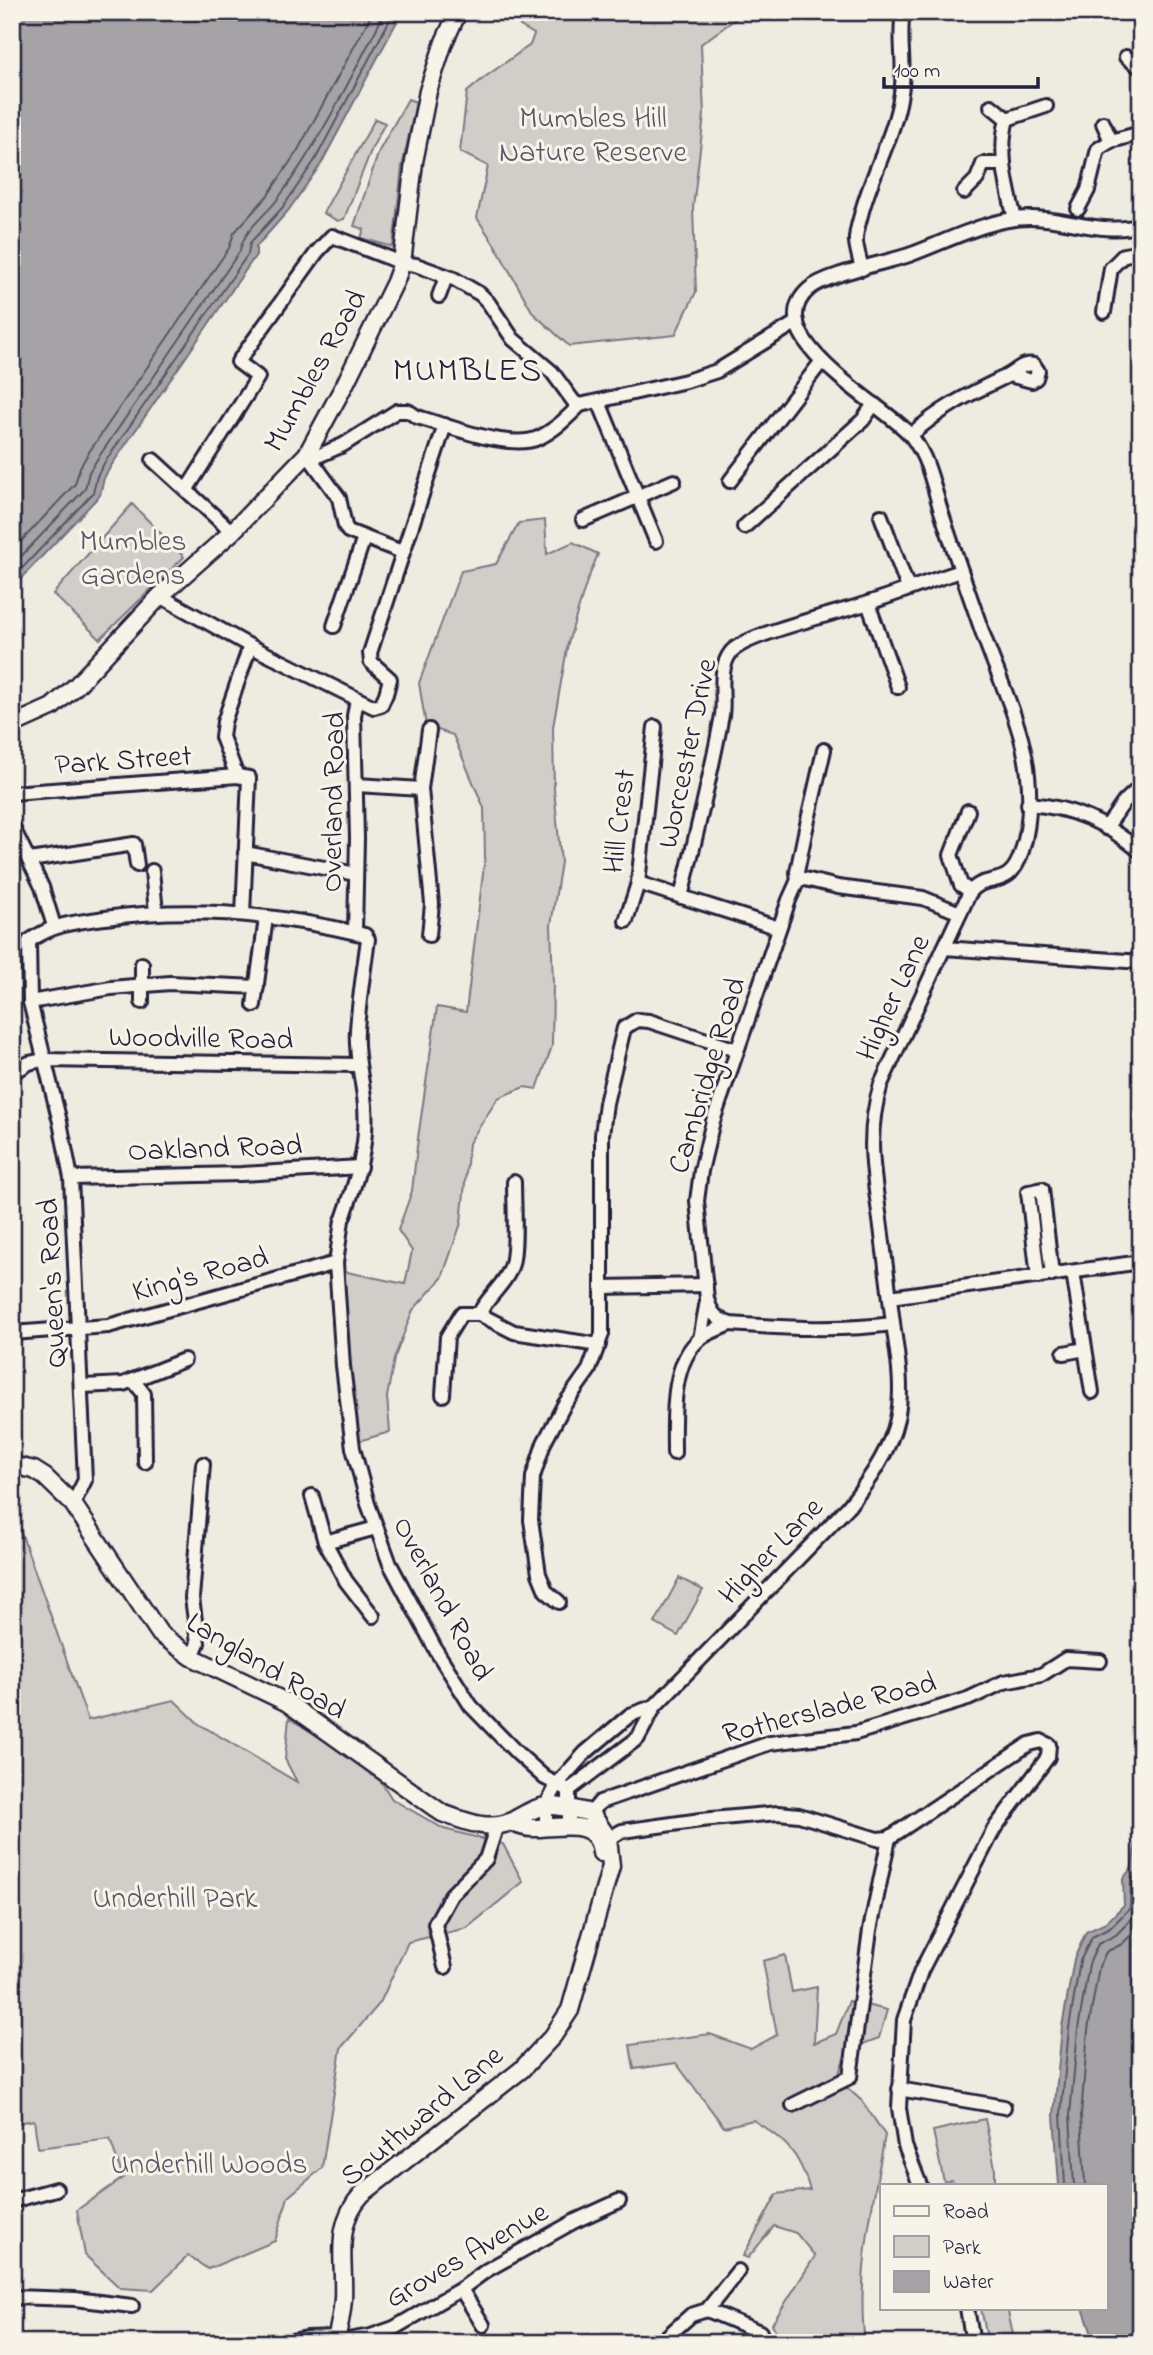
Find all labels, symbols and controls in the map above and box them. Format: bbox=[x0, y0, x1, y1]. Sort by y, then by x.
scale bar bbox=[884, 46, 1038, 90]
text: 100 m bbox=[894, 57, 940, 87]
park label: Mumbles Hill Nature Reserve bbox=[499, 98, 687, 176]
street label: Mumbles Road bbox=[254, 282, 380, 461]
district label: MUMBLES bbox=[393, 348, 543, 396]
park label: Mumbles Gardens bbox=[79, 521, 187, 599]
street label: Worcester Drive bbox=[647, 654, 731, 853]
street label: Overland Road bbox=[311, 711, 359, 893]
street label: Park Street bbox=[53, 735, 193, 789]
street label: Hill Crest bbox=[593, 767, 649, 876]
street label: Higher Lane bbox=[846, 927, 943, 1069]
street label: Cambridge Road bbox=[658, 972, 760, 1179]
street label: Woodville Road bbox=[108, 1016, 294, 1064]
street label: Oakland Road bbox=[127, 1125, 303, 1175]
street label: Queen's Road bbox=[28, 1197, 80, 1368]
street label: King's Road bbox=[128, 1237, 274, 1315]
street label: Higher Lane bbox=[709, 1488, 835, 1616]
street label: Overland Road bbox=[380, 1509, 503, 1690]
street label: Langland Road bbox=[177, 1602, 354, 1733]
street label: Rotherslade Road bbox=[718, 1662, 941, 1758]
park label: Underhill Park bbox=[93, 1878, 258, 1922]
street label: Southward Lane bbox=[332, 2035, 515, 2199]
park label: Underhill Woods bbox=[110, 2144, 308, 2188]
legend bbox=[880, 2184, 1108, 2310]
street label: Groves Avenue bbox=[378, 2192, 558, 2321]
text: Road bbox=[943, 2198, 989, 2228]
text: Park bbox=[943, 2234, 982, 2264]
text: Water bbox=[943, 2268, 994, 2298]

